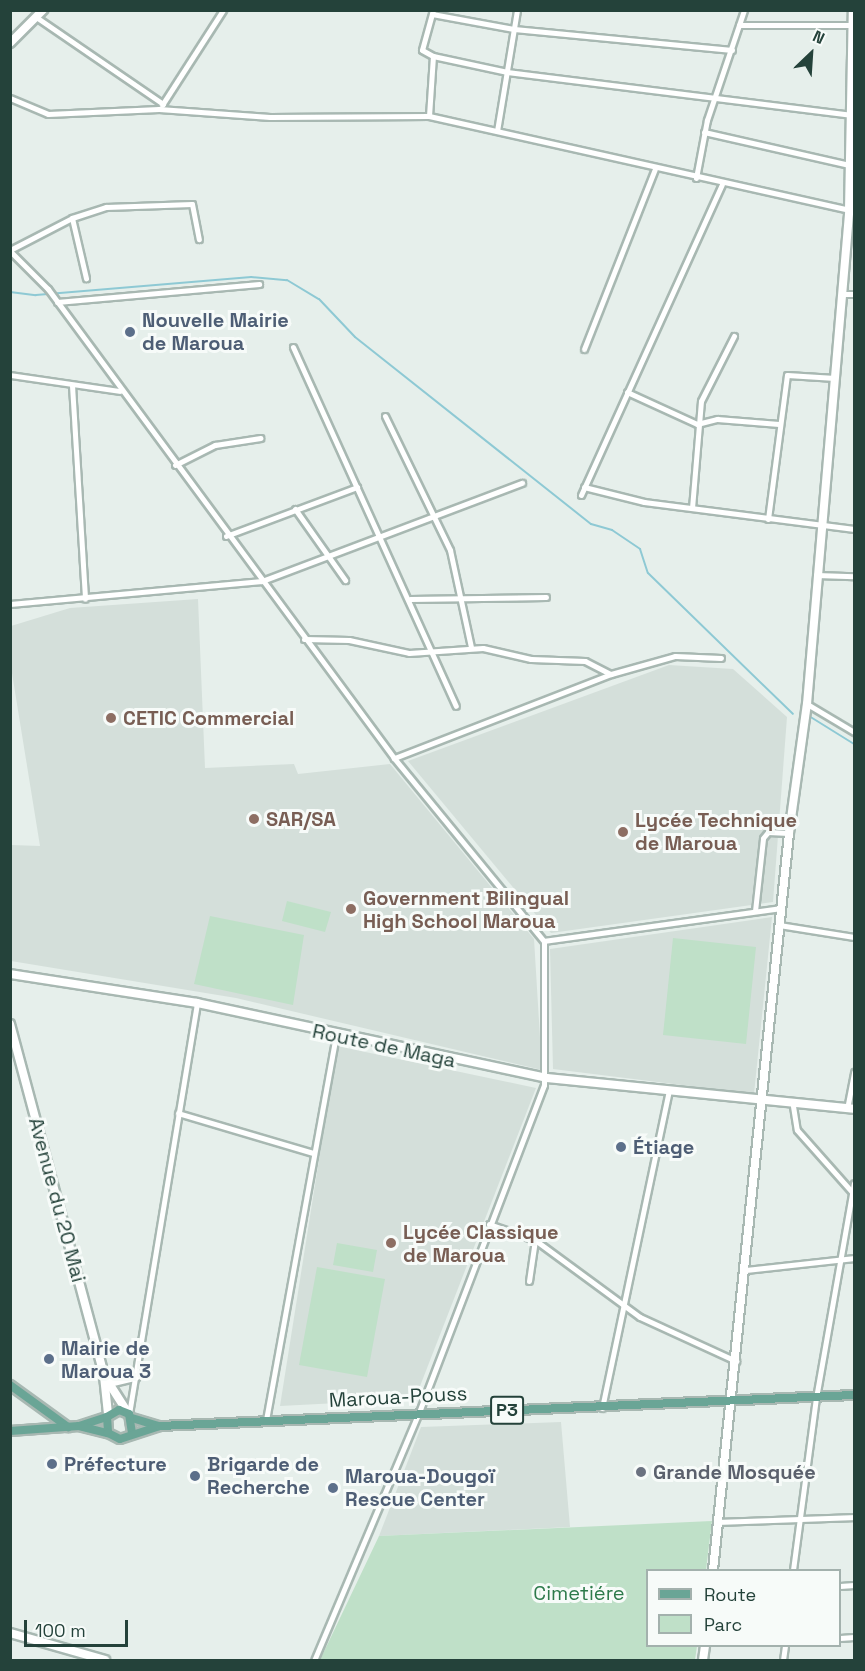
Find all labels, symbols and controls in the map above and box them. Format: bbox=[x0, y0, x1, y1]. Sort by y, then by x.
north arrow bbox=[781, 24, 841, 84]
text: N bbox=[810, 25, 828, 49]
place label: Nouvelle Mairie de Maroua bbox=[142, 308, 289, 355]
marker: Nouvelle Mairie de Maroua bbox=[123, 325, 137, 339]
place label: CETIC Commercial bbox=[123, 706, 294, 730]
marker: CETIC Commercial bbox=[104, 711, 118, 725]
place label: SAR/SA bbox=[266, 807, 336, 831]
place label: Lycée Technique de Maroua bbox=[635, 808, 798, 855]
marker: SAR/SA bbox=[247, 812, 261, 826]
marker: Lycée Technique de Maroua bbox=[616, 825, 630, 839]
place label: Government Bilingual High School Maroua bbox=[363, 886, 569, 933]
marker: Government Bilingual High School Maroua bbox=[344, 902, 358, 916]
street label: Route de Maga bbox=[310, 1019, 458, 1073]
street label: Avenue du 20 Mai bbox=[23, 1115, 91, 1285]
place label: Étiage bbox=[633, 1135, 694, 1159]
marker: Étiage bbox=[614, 1140, 628, 1154]
place label: Lycée Classique de Maroua bbox=[403, 1220, 559, 1267]
marker: Lycée Classique de Maroua bbox=[384, 1236, 398, 1250]
place label: Mairie de Maroua 3 bbox=[61, 1336, 151, 1383]
marker: Mairie de Maroua 3 bbox=[42, 1352, 56, 1366]
street label: Maroua-Pouss bbox=[328, 1381, 468, 1413]
road number: P3 bbox=[489, 1395, 525, 1425]
place label: Préfecture bbox=[64, 1452, 167, 1476]
place label: Brigarde de Recherche bbox=[207, 1452, 319, 1499]
marker: Préfecture bbox=[45, 1457, 59, 1471]
place label: Grande Mosquée bbox=[653, 1460, 816, 1484]
place label: Maroua-Dougoï Rescue Center bbox=[345, 1464, 495, 1511]
marker: Grande Mosquée bbox=[634, 1465, 648, 1479]
marker: Brigarde de Recherche bbox=[188, 1469, 202, 1483]
marker: Maroua-Dougoï Rescue Center bbox=[326, 1481, 340, 1495]
legend bbox=[646, 1569, 841, 1647]
park label: Cimetiére bbox=[533, 1581, 625, 1605]
text: Route bbox=[704, 1583, 756, 1606]
scale bar bbox=[27, 1608, 130, 1646]
text: Parc bbox=[704, 1613, 742, 1636]
text: 100 m bbox=[35, 1619, 86, 1642]

